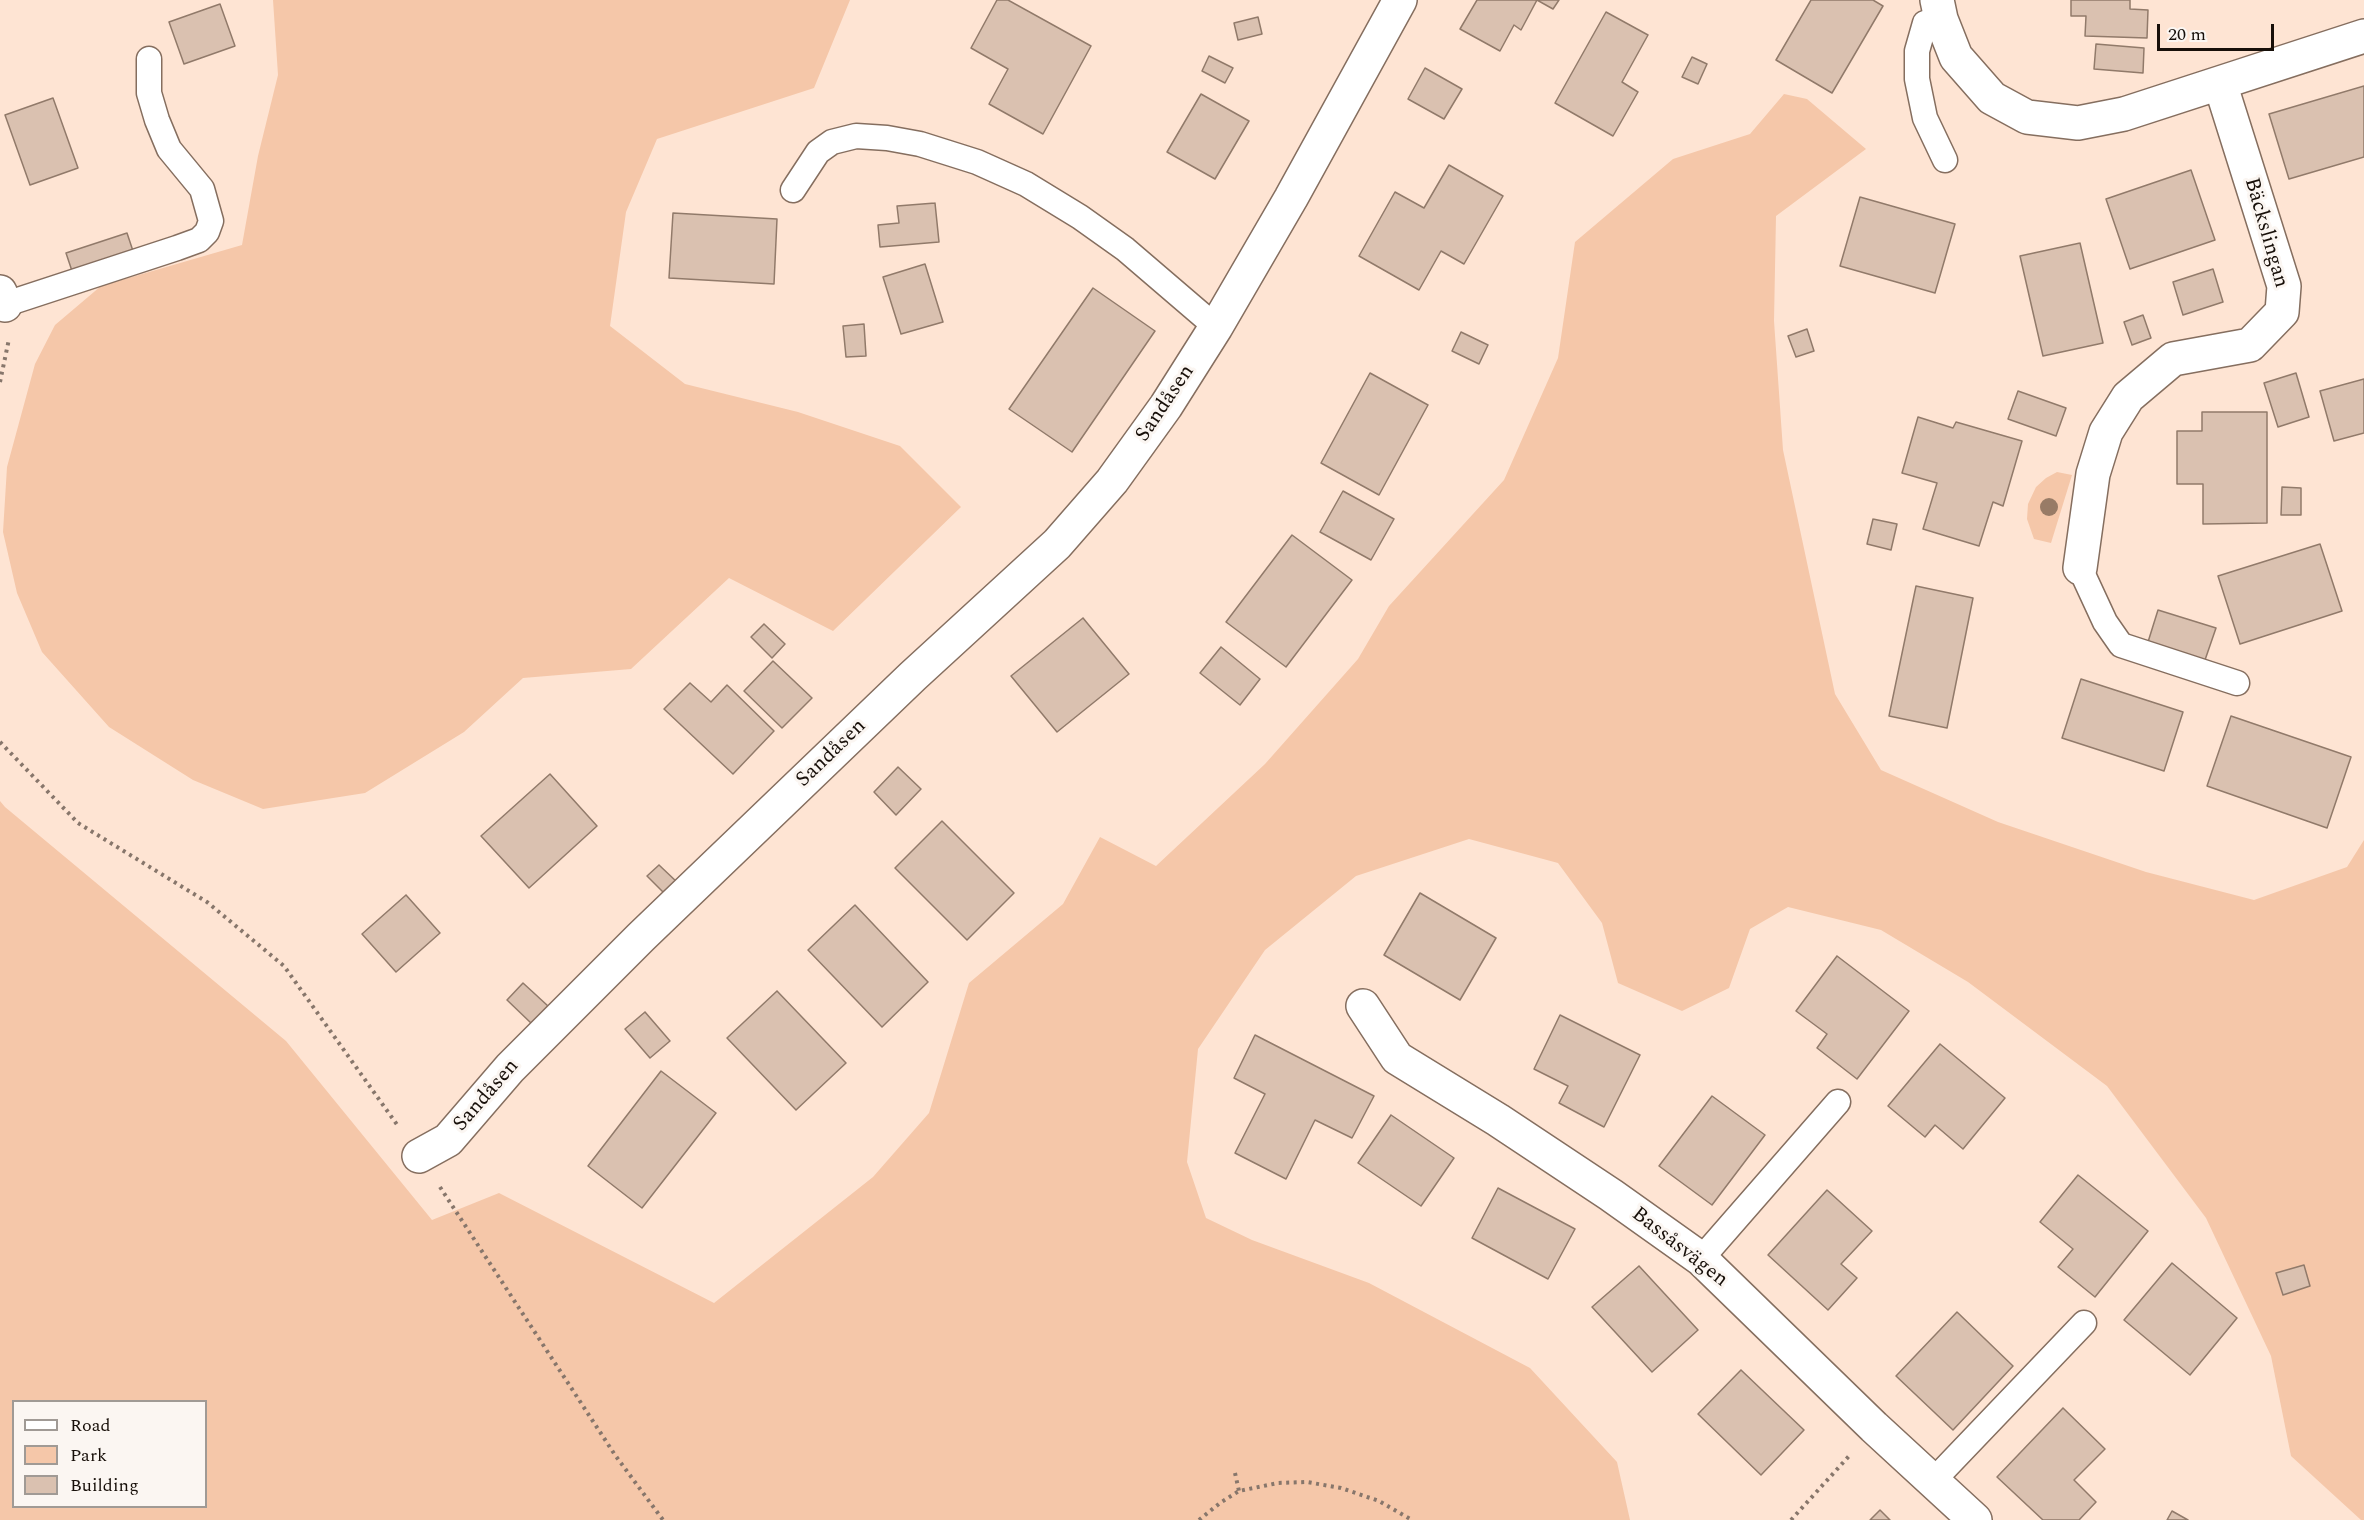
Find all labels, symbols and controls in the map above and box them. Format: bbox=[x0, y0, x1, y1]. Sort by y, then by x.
scale bar bbox=[2160, 12, 2277, 50]
text: 20 m bbox=[2168, 21, 2206, 48]
street label: Bäckslingan bbox=[2237, 175, 2293, 291]
street label: Sandåsen bbox=[1131, 361, 1201, 447]
street label: Sandåsen bbox=[792, 715, 872, 793]
street label: Sandåsen bbox=[449, 1055, 525, 1137]
street label: Bassåsvägen bbox=[1626, 1203, 1732, 1293]
legend bbox=[12, 1400, 207, 1508]
text: Road bbox=[70, 1412, 111, 1439]
text: Park bbox=[70, 1442, 107, 1469]
text: Building bbox=[70, 1472, 139, 1499]

